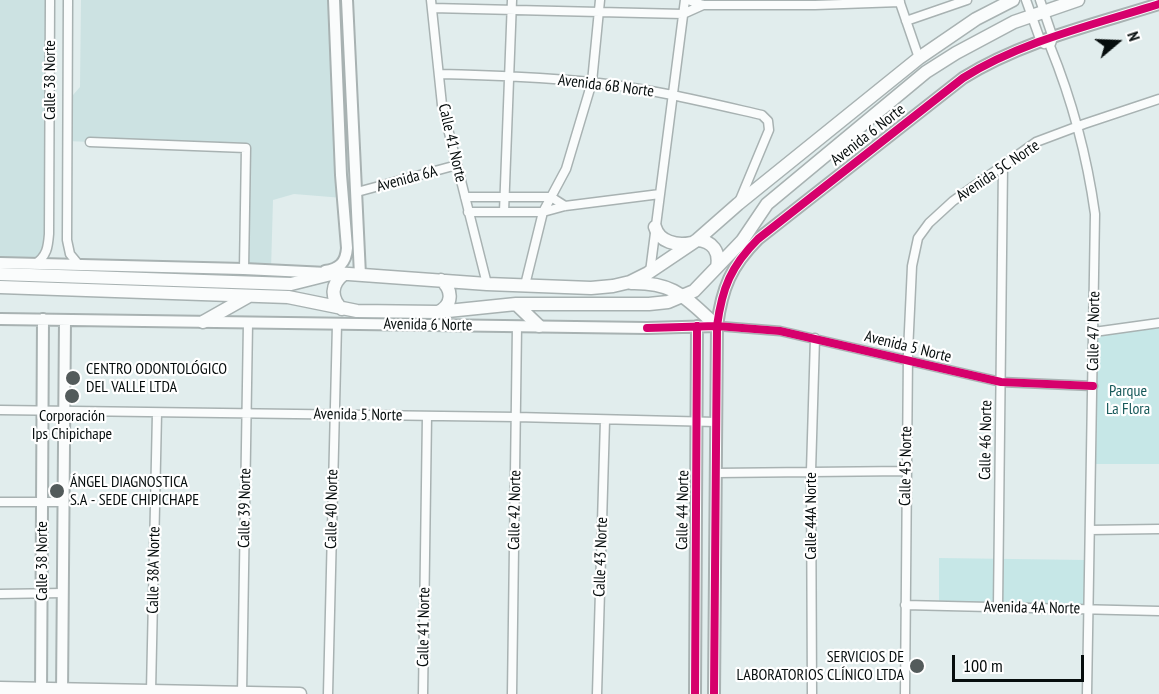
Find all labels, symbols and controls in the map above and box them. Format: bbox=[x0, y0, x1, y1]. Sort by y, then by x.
north arrow bbox=[1087, 12, 1147, 72]
text: N bbox=[1123, 29, 1145, 43]
street label: Calle 38 Norte bbox=[40, 40, 60, 120]
street label: Avenida 6B Norte bbox=[557, 71, 655, 101]
street label: Avenida 6 Norte bbox=[827, 100, 909, 170]
street label: Calle 41 Norte bbox=[434, 102, 470, 184]
street label: Avenida 5C Norte bbox=[953, 136, 1043, 206]
street label: Avenida 6A bbox=[375, 162, 439, 196]
street label: Calle 47 Norte bbox=[1084, 291, 1104, 371]
street label: Avenida 6 Norte bbox=[383, 315, 473, 335]
street label: Avenida 5 Norte bbox=[863, 327, 953, 367]
place label: CENTRO ODONTOLÓGICO DEL VALLE LTDA bbox=[86, 359, 227, 397]
marker: CENTRO ODONTOLÓGICO DEL VALLE LTDA bbox=[64, 369, 82, 387]
park label: Parque La Flora bbox=[1106, 381, 1150, 419]
marker: Corporación Ips Chipichape bbox=[63, 387, 81, 405]
street label: Calle 46 Norte bbox=[976, 400, 996, 480]
street label: Avenida 5 Norte bbox=[313, 405, 403, 425]
place label: Corporación Ips Chipichape bbox=[32, 406, 112, 444]
street label: Calle 45 Norte bbox=[896, 426, 916, 506]
street label: Calle 39 Norte bbox=[235, 468, 255, 548]
street label: Calle 40 Norte bbox=[322, 469, 342, 549]
street label: Calle 42 Norte bbox=[505, 470, 525, 550]
street label: Calle 44 Norte bbox=[673, 470, 693, 550]
place label: ÁNGEL DIAGNOSTICA S.A - SEDE CHIPICHAPE bbox=[70, 472, 199, 510]
street label: Calle 44A Norte bbox=[801, 472, 821, 560]
marker: ÁNGEL DIAGNOSTICA S.A - SEDE CHIPICHAPE bbox=[48, 482, 66, 500]
street label: Calle 43 Norte bbox=[590, 517, 612, 597]
street label: Calle 38 Norte bbox=[32, 521, 52, 601]
street label: Calle 38A Norte bbox=[144, 526, 164, 614]
street label: Calle 41 Norte bbox=[414, 587, 434, 667]
street label: Avenida 4A Norte bbox=[984, 598, 1080, 618]
scale bar bbox=[955, 643, 1087, 681]
place label: SERVICIOS DE LABORATORIOS CLÍNICO LTDA bbox=[737, 647, 904, 685]
text: 100 m bbox=[963, 654, 1003, 677]
marker: SERVICIOS DE LABORATORIOS CLÍNICO LTDA bbox=[908, 657, 926, 675]

